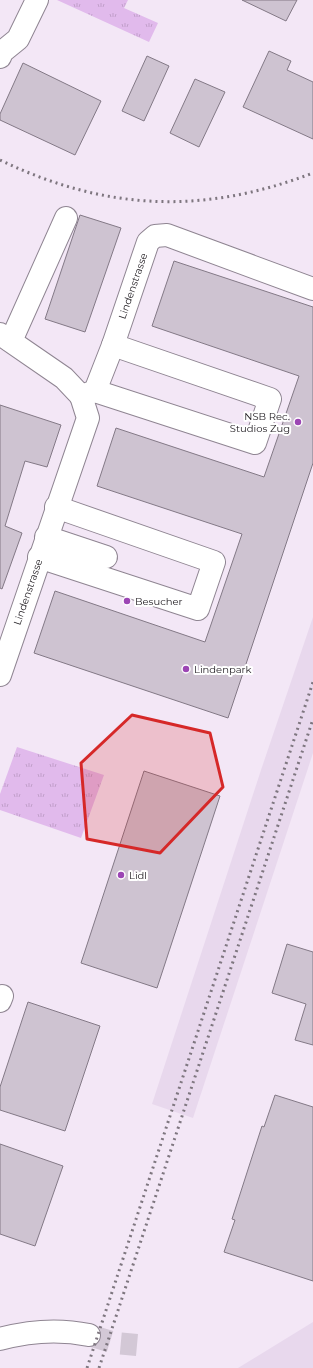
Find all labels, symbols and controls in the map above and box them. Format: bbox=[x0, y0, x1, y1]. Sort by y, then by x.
street label: Lindenstrasse bbox=[116, 251, 150, 321]
place label: NSB Rec. Studios Zug bbox=[230, 410, 290, 435]
marker: NSB Rec. Studios Zug bbox=[293, 417, 303, 427]
street label: Lindenstrasse bbox=[11, 557, 45, 627]
place label: Besucher bbox=[135, 595, 183, 608]
marker: Besucher bbox=[122, 596, 132, 606]
place label: Lindenpark bbox=[194, 663, 251, 676]
marker: Lindenpark bbox=[181, 664, 191, 674]
place label: Lidl bbox=[129, 869, 147, 882]
marker: Lidl bbox=[116, 870, 126, 880]

